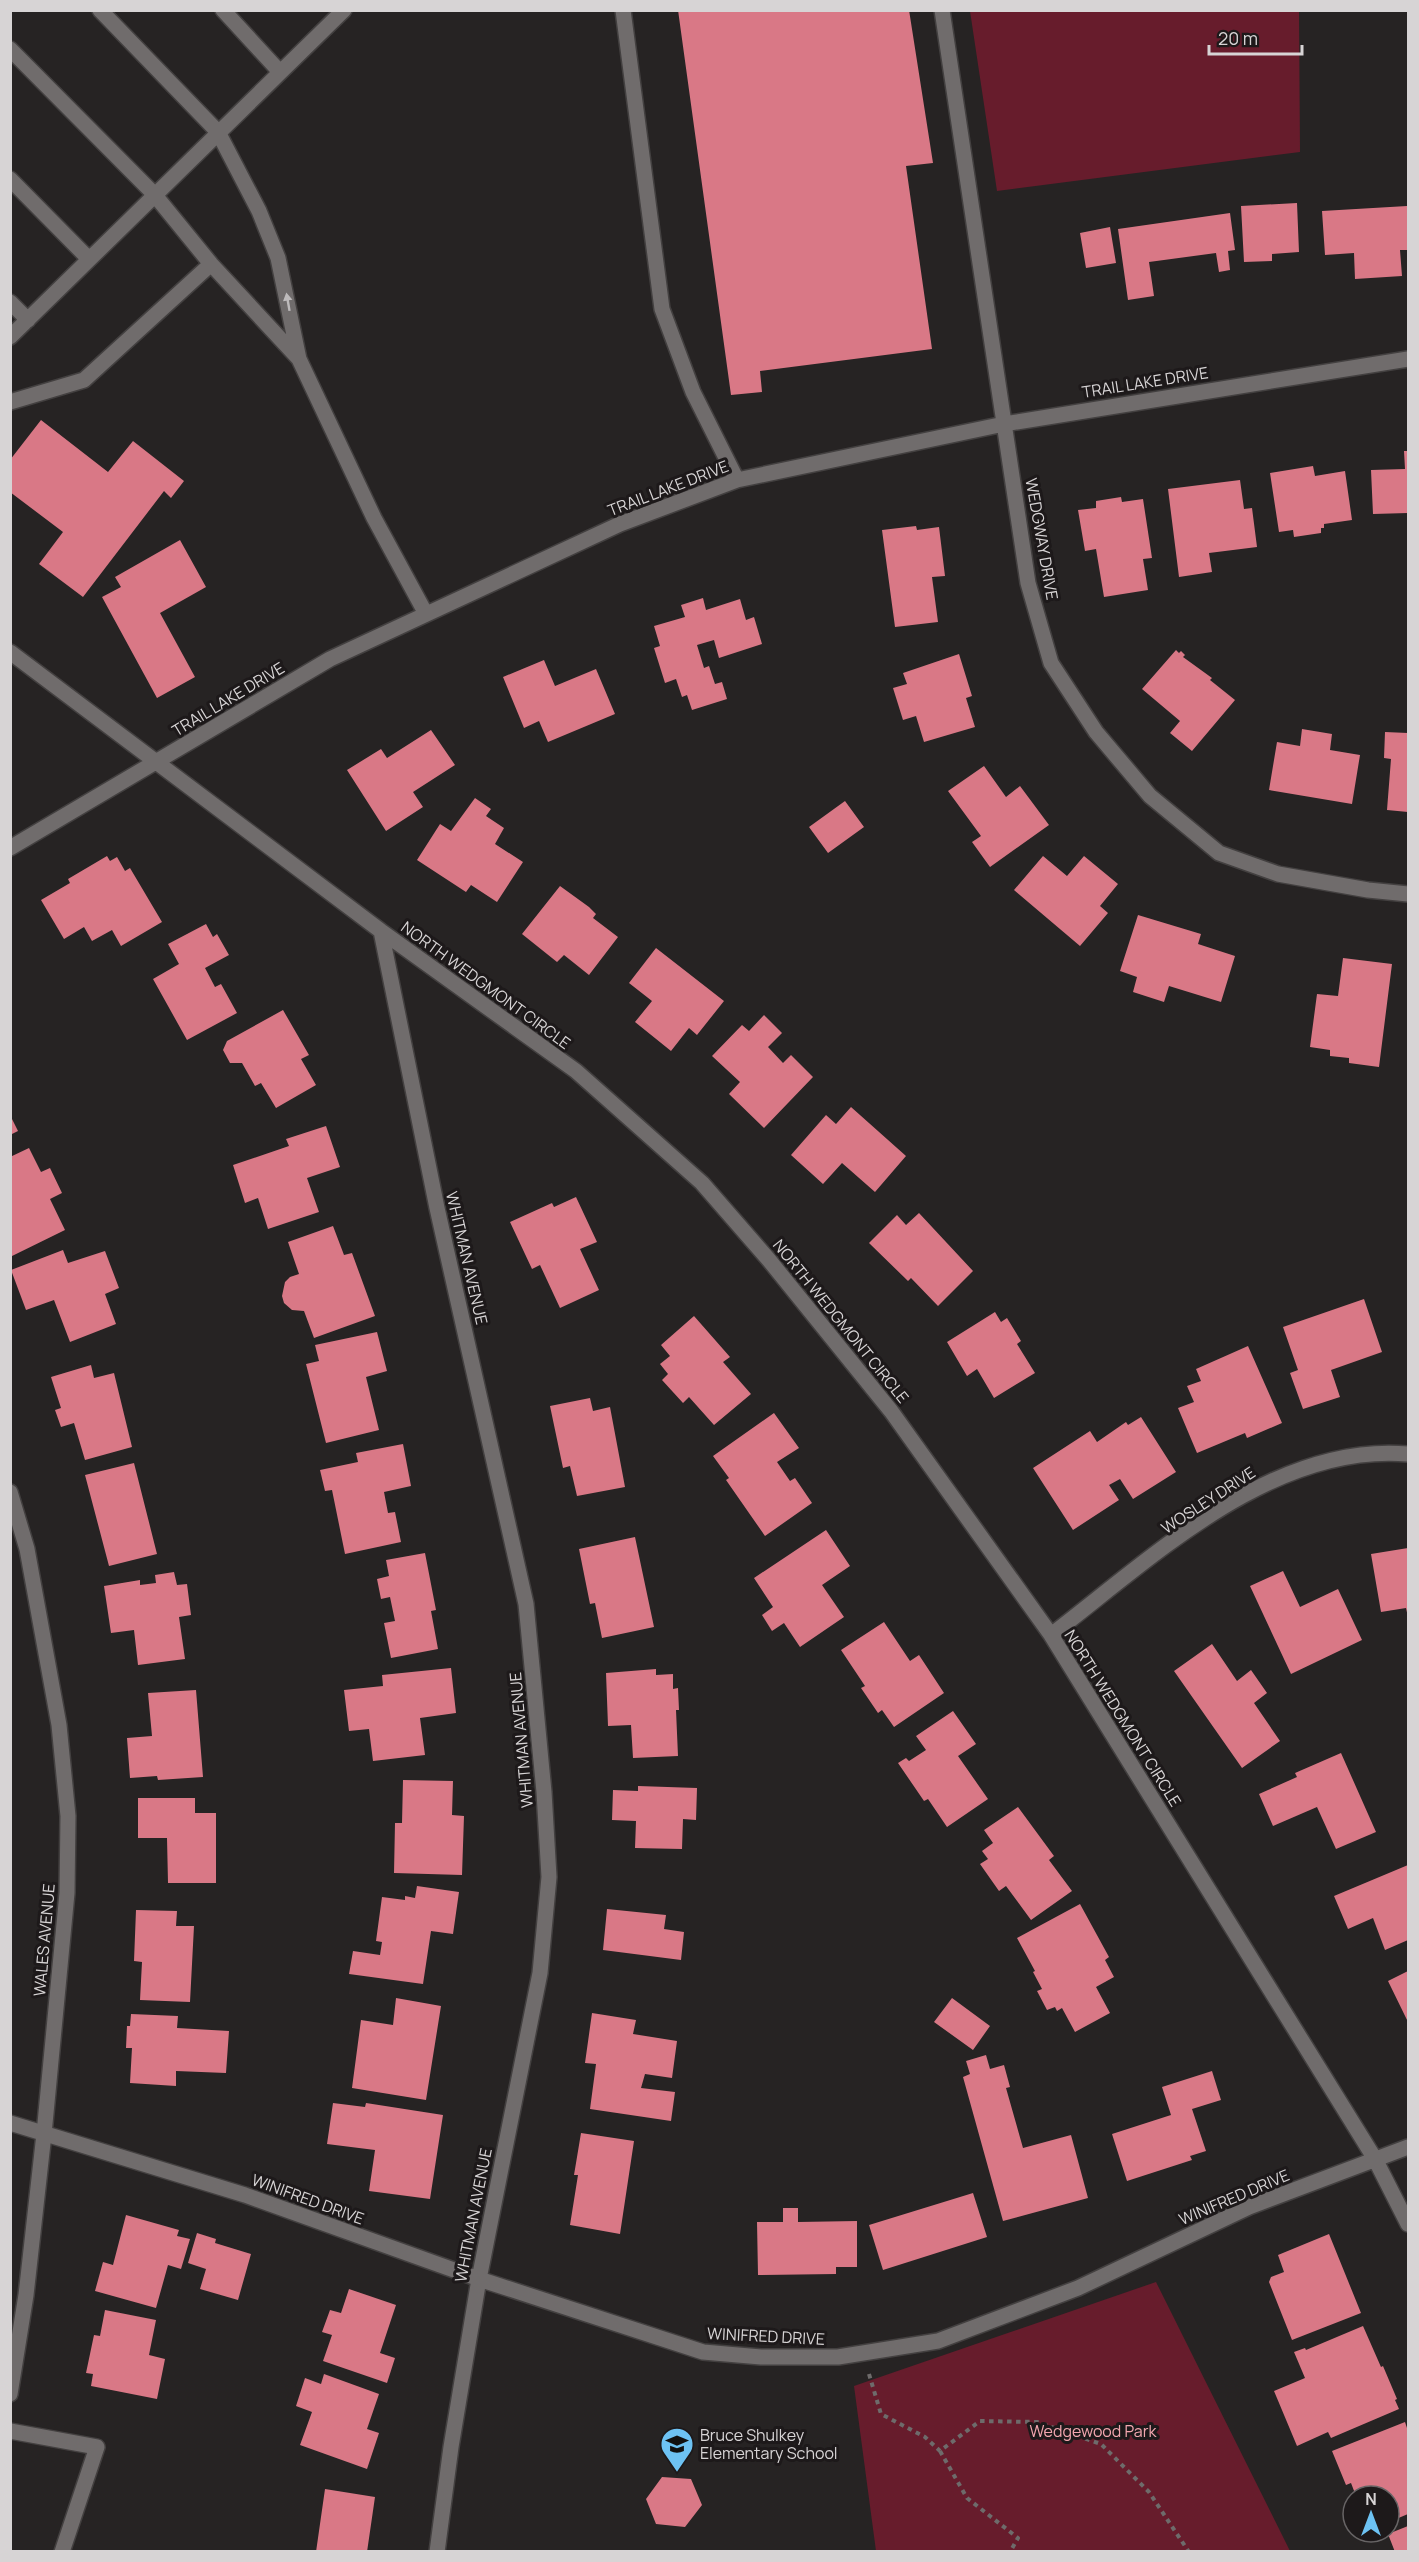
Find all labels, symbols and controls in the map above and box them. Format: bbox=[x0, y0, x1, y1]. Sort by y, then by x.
scale bar bbox=[1209, 18, 1302, 56]
text: 20 m bbox=[1218, 26, 1258, 50]
one-way arrow bbox=[283, 292, 292, 311]
street label: TRAIL LAKE DRIVE bbox=[1080, 361, 1210, 403]
street label: TRAIL LAKE DRIVE bbox=[605, 455, 731, 521]
street label: WEDGWAY DRIVE bbox=[1020, 476, 1064, 602]
street label: TRAIL LAKE DRIVE bbox=[168, 657, 288, 741]
street label: NORTH WEDGMONT CIRCLE bbox=[397, 916, 575, 1054]
street label: WHITMAN AVENUE bbox=[441, 1189, 493, 1327]
street label: NORTH WEDGMONT CIRCLE bbox=[768, 1235, 914, 1407]
street label: WOSLEY DRIVE bbox=[1157, 1461, 1259, 1539]
street label: NORTH WEDGMONT CIRCLE bbox=[1059, 1625, 1187, 1811]
street label: WHITMAN AVENUE bbox=[504, 1671, 538, 1809]
street label: WALES AVENUE bbox=[28, 1883, 60, 1997]
street label: WHITMAN AVENUE bbox=[449, 2146, 497, 2284]
street label: WINIFRED DRIVE bbox=[1175, 2164, 1293, 2230]
street label: WINIFRED DRIVE bbox=[249, 2168, 367, 2230]
street label: WINIFRED DRIVE bbox=[707, 2322, 825, 2350]
park label: Wedgewood Park bbox=[1030, 2420, 1157, 2442]
place label: Bruce Shulkey Elementary School bbox=[700, 2424, 838, 2464]
school or university icon: Bruce Shulkey Elementary School bbox=[659, 2426, 695, 2473]
north arrow bbox=[1341, 2484, 1401, 2544]
text: N bbox=[1365, 2488, 1377, 2510]

